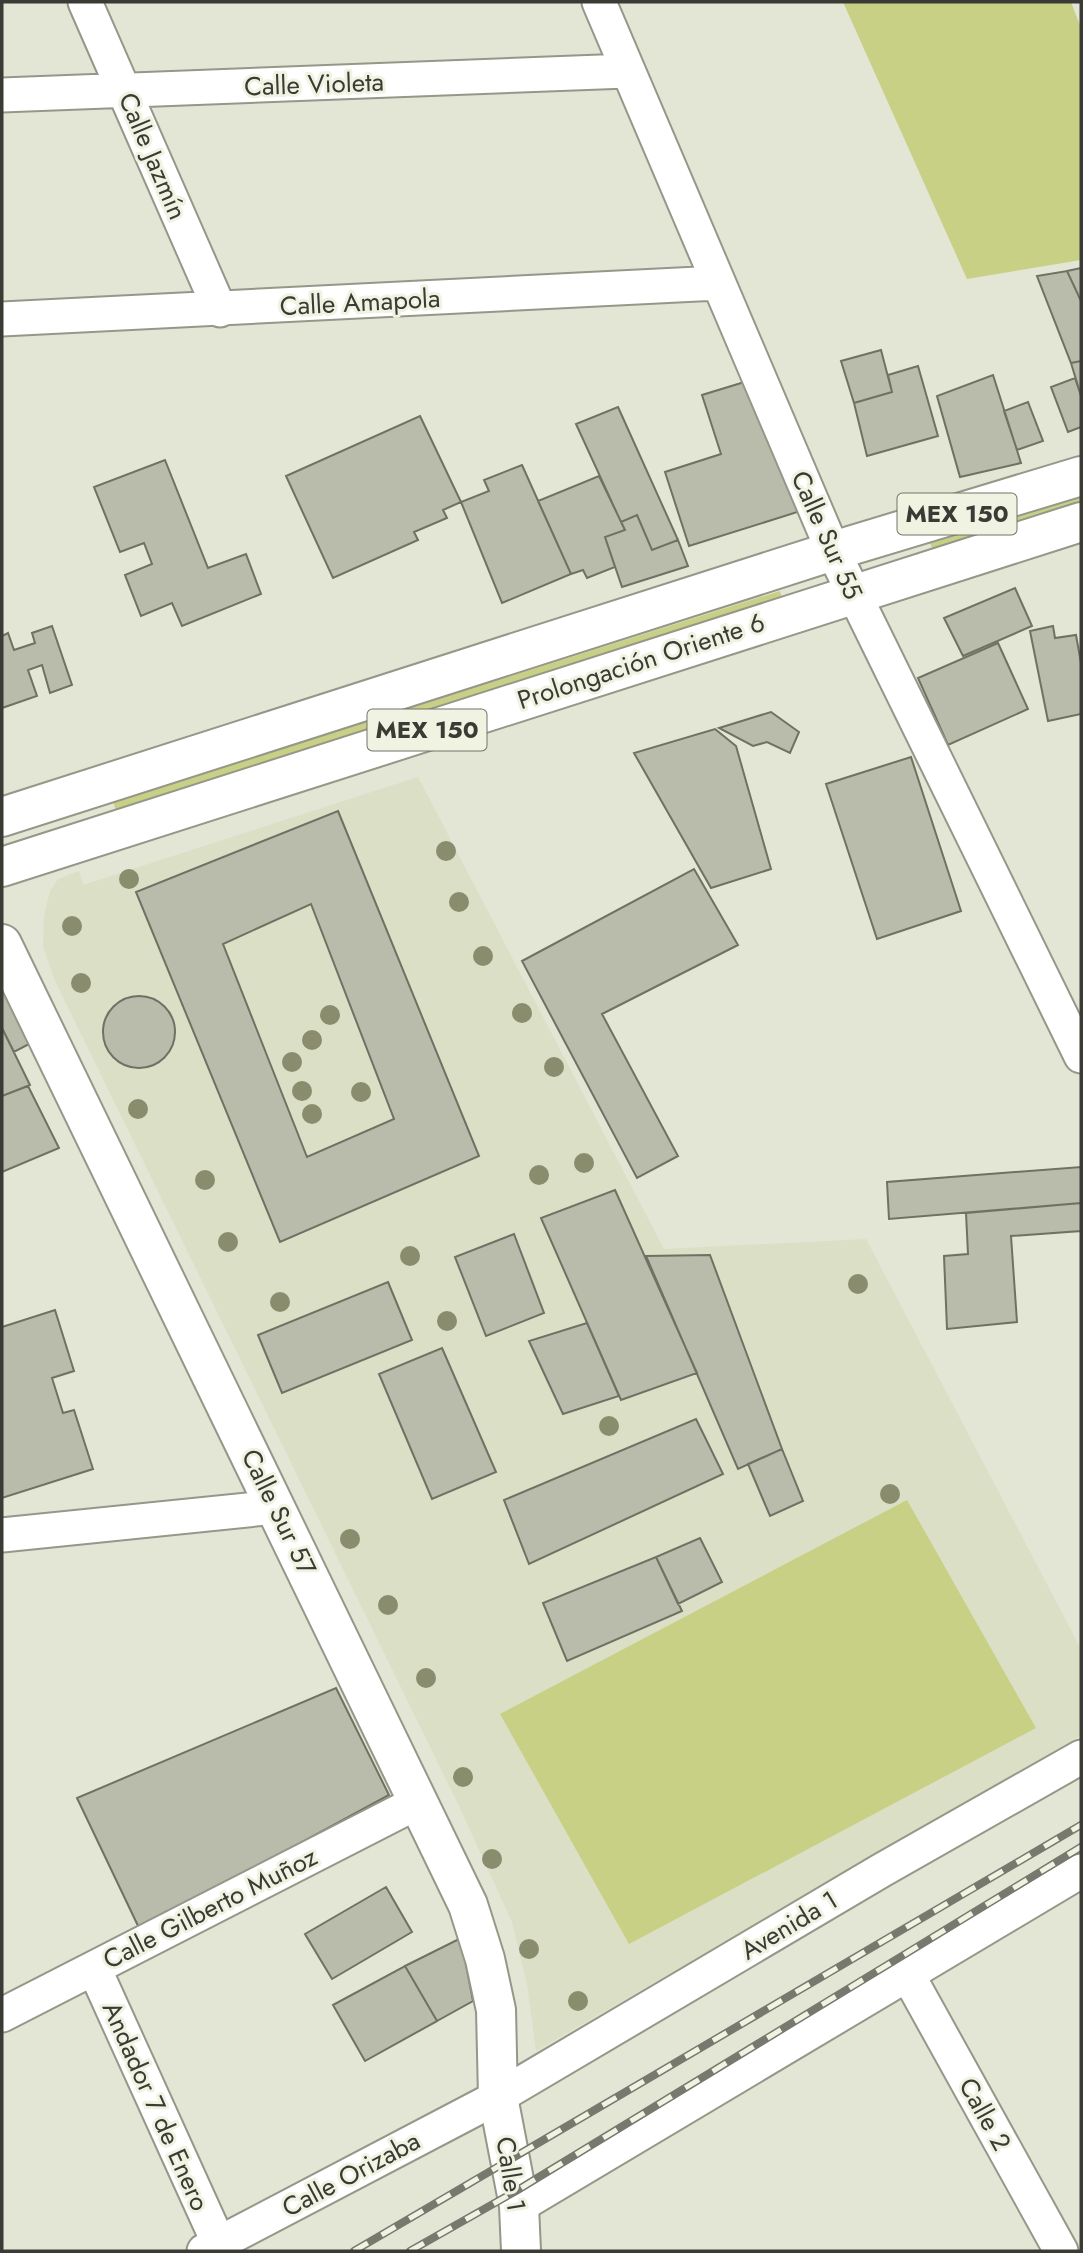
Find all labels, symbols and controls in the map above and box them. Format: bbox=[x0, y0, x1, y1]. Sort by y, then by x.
street label: Calle Violeta bbox=[244, 63, 384, 105]
street label: Calle Jazmín bbox=[109, 86, 197, 226]
street label: Calle Amapola bbox=[279, 279, 441, 325]
street label: Calle Sur 55 bbox=[782, 465, 872, 605]
road number: MEX 150 bbox=[898, 494, 1016, 534]
street label: Prolongación Oriente 6 bbox=[512, 603, 770, 719]
road number: MEX 150 bbox=[368, 710, 486, 750]
street label: Calle Sur 57 bbox=[232, 1442, 326, 1582]
street label: Calle Gilberto Muñoz bbox=[96, 1838, 324, 1978]
street label: Avenida 1 bbox=[733, 1881, 845, 1969]
street label: Andador 7 de Enero bbox=[93, 1995, 219, 2217]
street label: Calle 2 bbox=[949, 2071, 1021, 2157]
street label: Calle Orizaba bbox=[275, 2122, 427, 2226]
street label: Calle 1 bbox=[486, 2134, 536, 2214]

